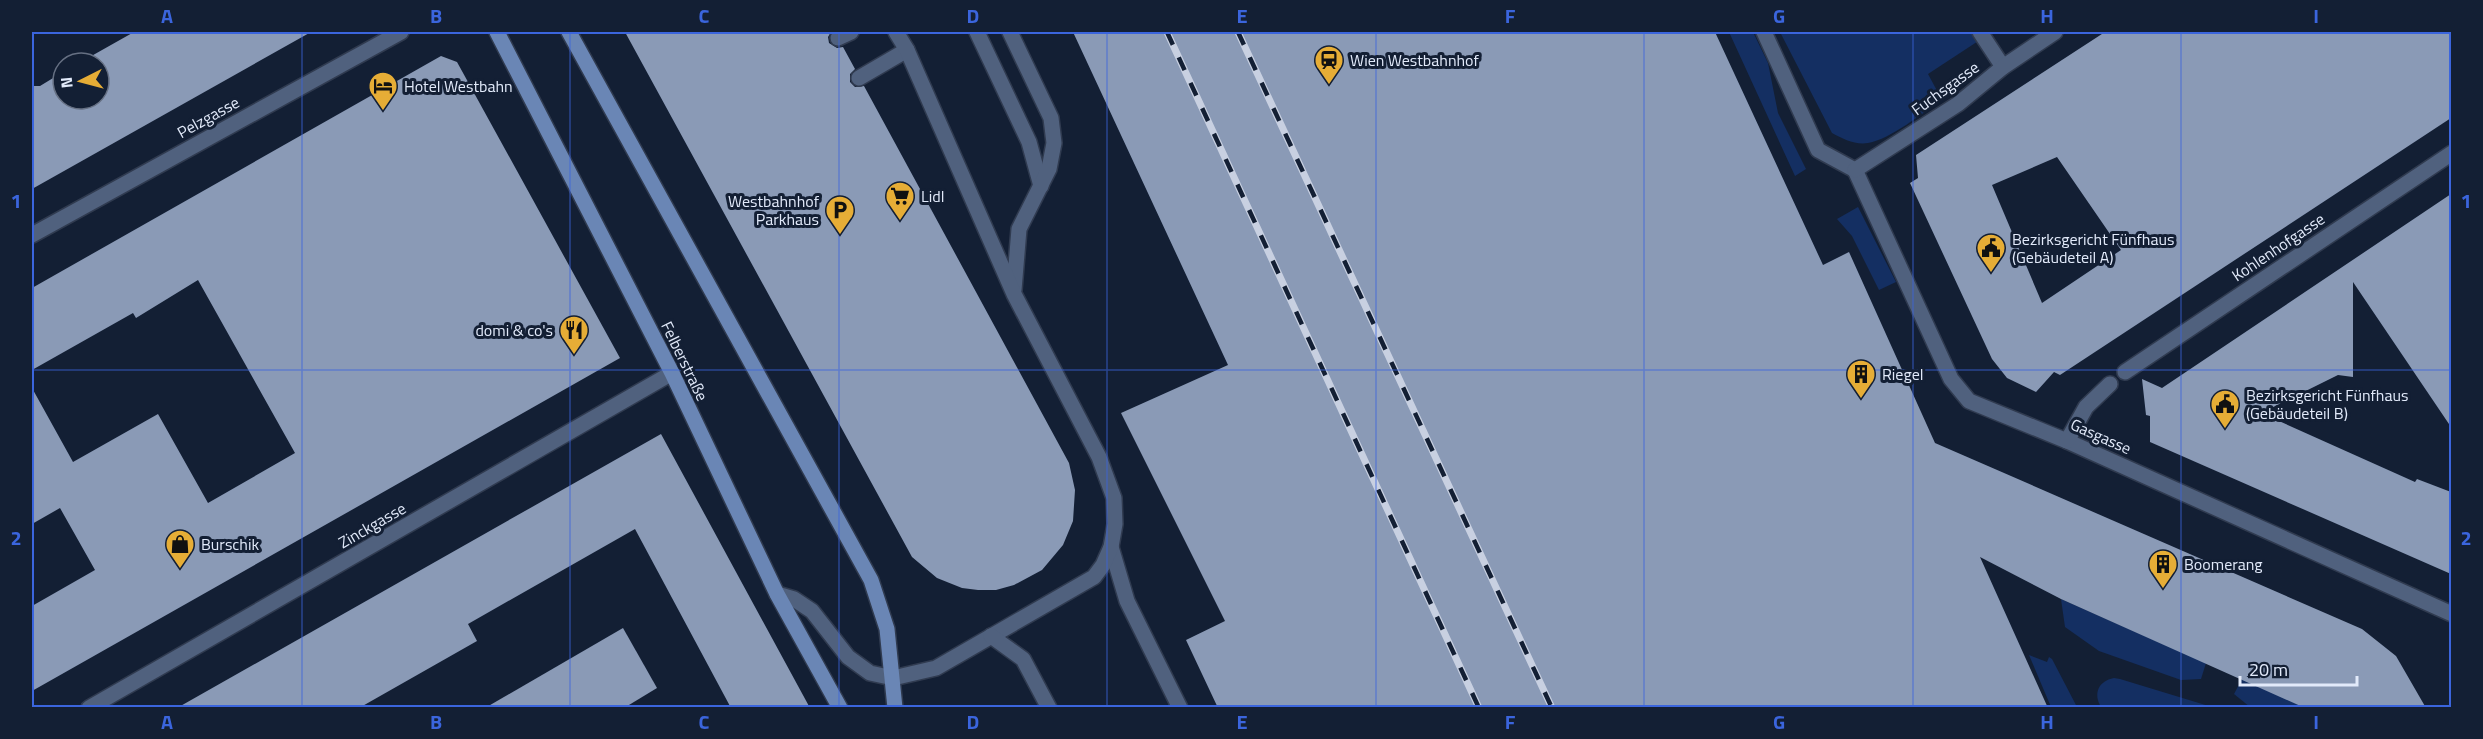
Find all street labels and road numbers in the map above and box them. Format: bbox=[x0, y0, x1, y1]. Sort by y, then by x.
street label: Fuchsgasse bbox=[1906, 55, 1984, 121]
street label: Pelzgasse bbox=[173, 90, 243, 144]
street label: Kohlenhofgasse bbox=[2227, 207, 2329, 287]
street label: Felberstraße bbox=[655, 317, 715, 405]
street label: Gasgasse bbox=[2067, 412, 2135, 460]
street label: Zinckgasse bbox=[334, 496, 410, 554]

